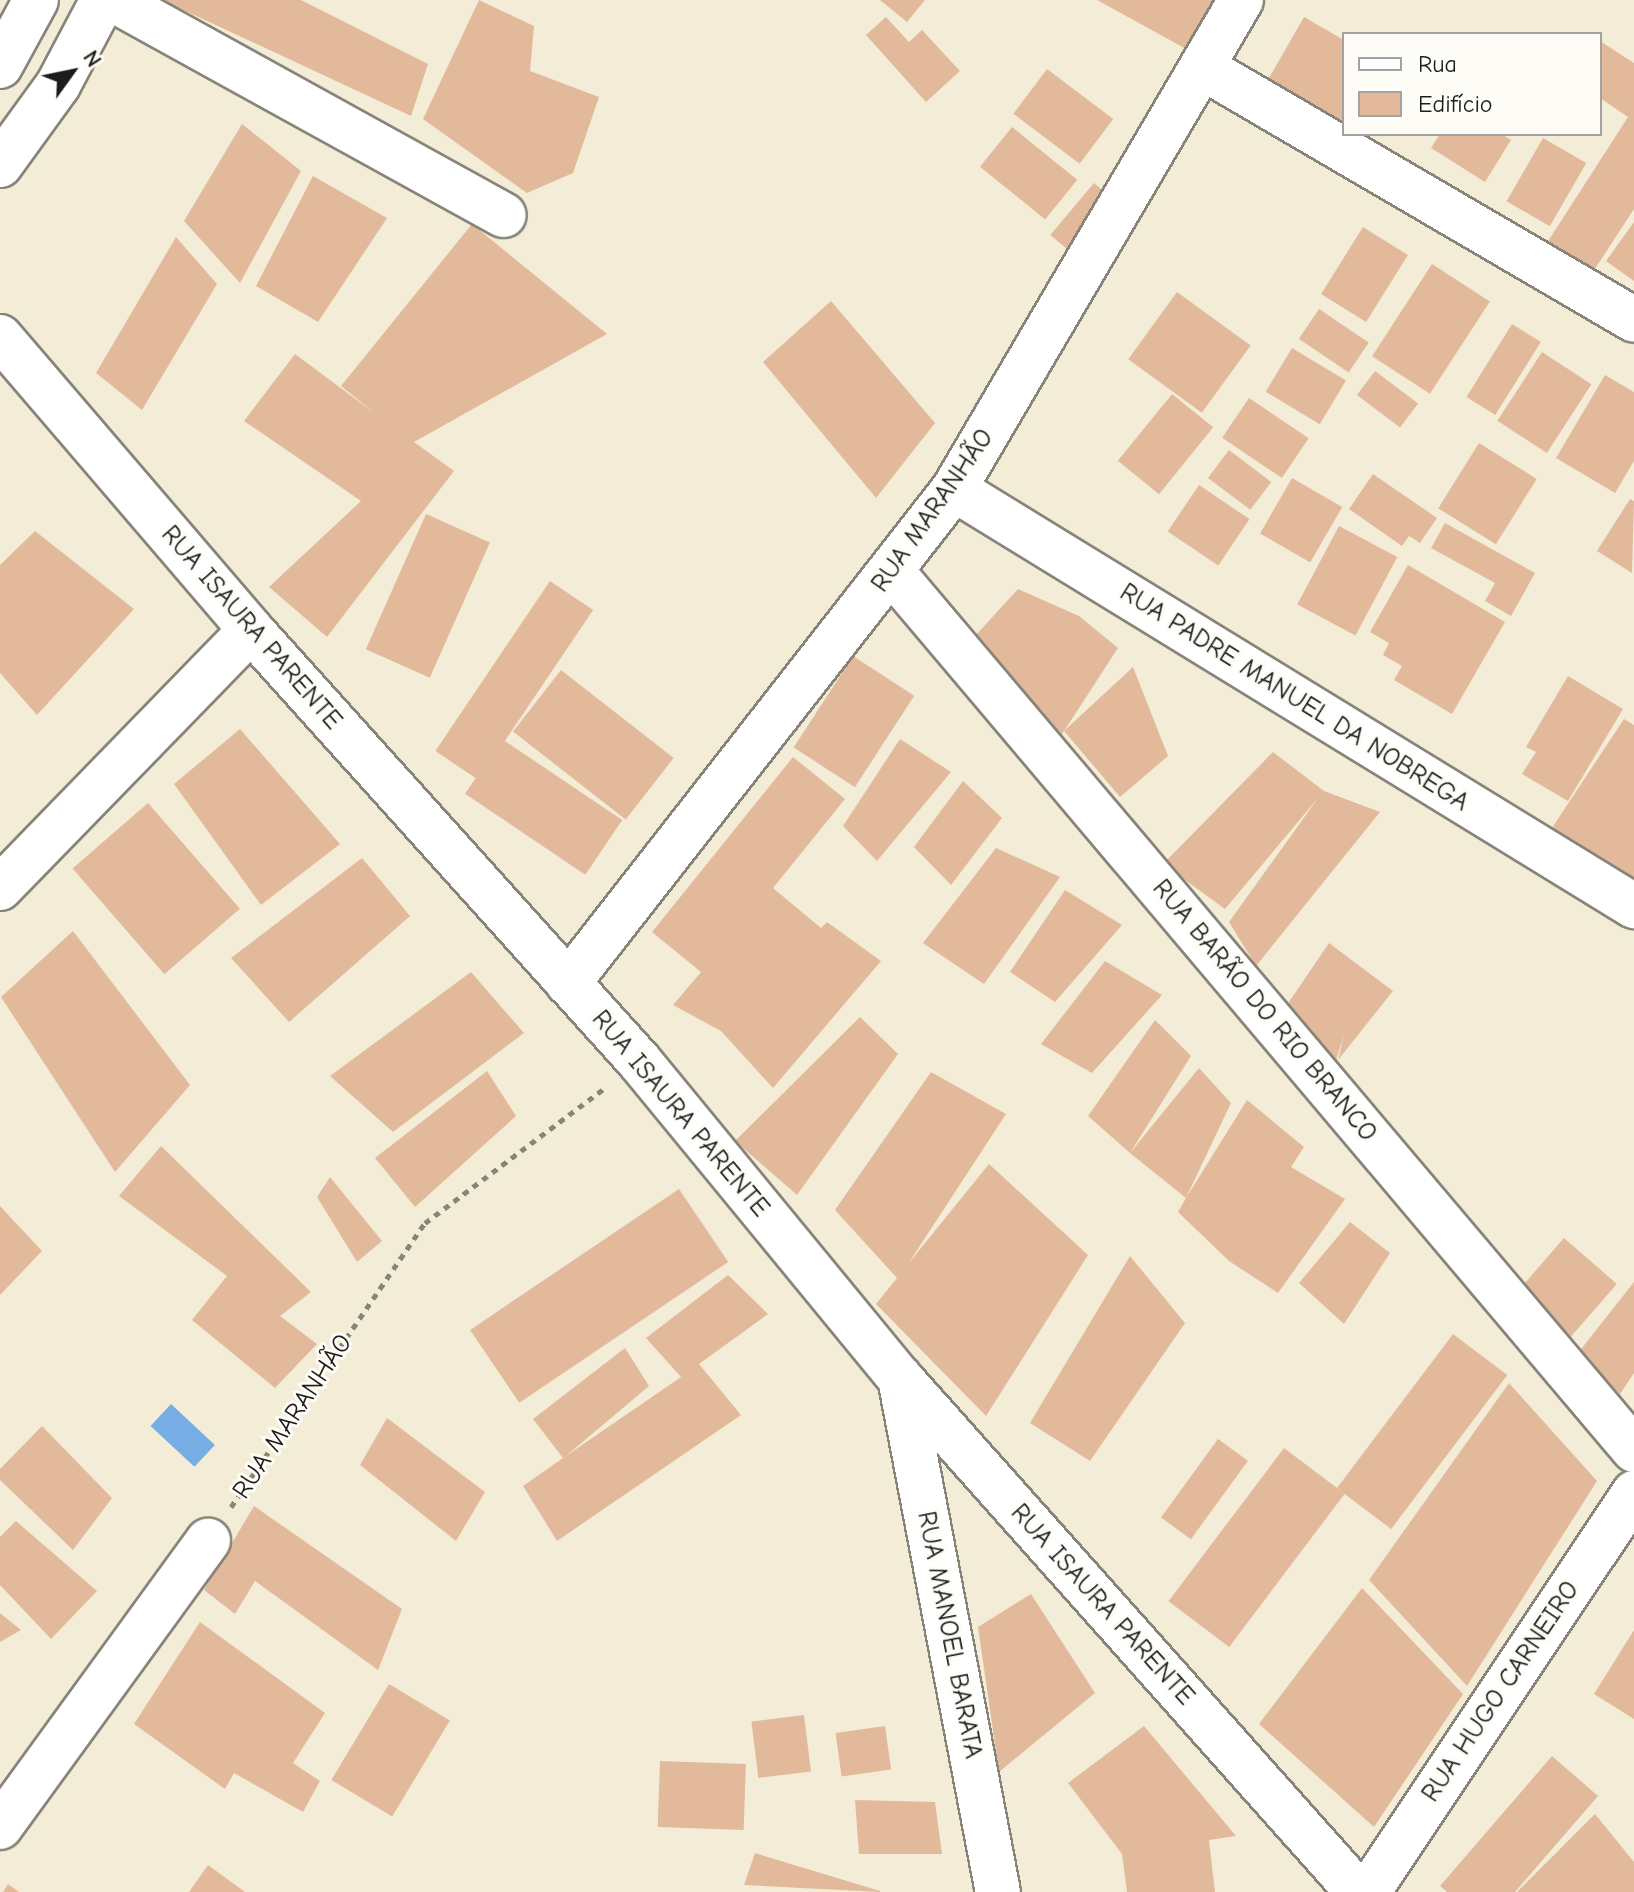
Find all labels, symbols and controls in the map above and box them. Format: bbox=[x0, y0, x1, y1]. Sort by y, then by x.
north arrow bbox=[32, 32, 112, 112]
legend bbox=[1342, 32, 1602, 136]
text: N bbox=[77, 46, 107, 72]
text: Rua bbox=[1418, 50, 1457, 78]
text: Edifício bbox=[1418, 90, 1493, 118]
street label: RUA MARANHÃO bbox=[865, 423, 1001, 599]
street label: RUA ISAURA PARENTE bbox=[154, 520, 348, 736]
street label: RUA PADRE MANUEL DA NOBREGA bbox=[1114, 577, 1474, 819]
street label: RUA BARÃO DO RIO BRANCO bbox=[1145, 874, 1383, 1148]
street label: RUA ISAURA PARENTE bbox=[585, 1004, 775, 1224]
street label: RUA MARANHÃO bbox=[226, 1329, 360, 1505]
street label: RUA ISAURA PARENTE bbox=[1003, 1498, 1201, 1712]
street label: RUA MANOEL BARATA bbox=[910, 1509, 988, 1761]
street label: RUA HUGO CARNEIRO bbox=[1416, 1576, 1586, 1808]

